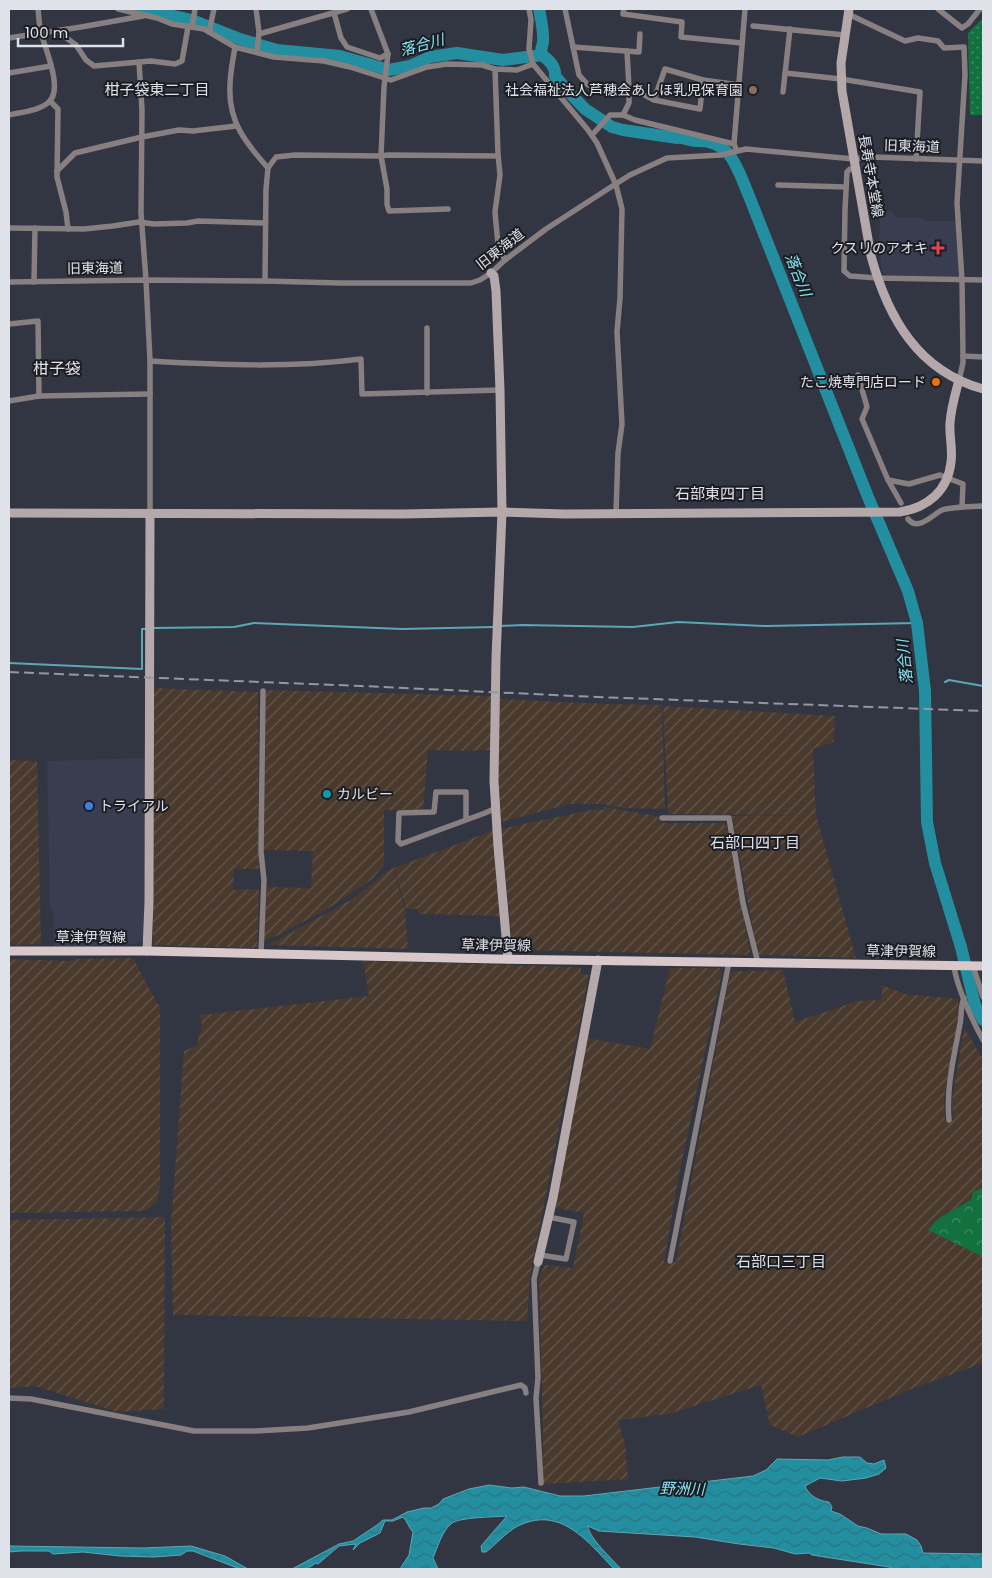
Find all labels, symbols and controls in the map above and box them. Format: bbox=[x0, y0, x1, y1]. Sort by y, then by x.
scale bar bbox=[18, 15, 122, 47]
text: 100 m bbox=[25, 22, 68, 43]
water label: 落合川 bbox=[397, 28, 448, 60]
district label: 柑子袋東二丁目 bbox=[104, 79, 210, 100]
place label: 社会福祉法人芦穂会あしほ乳児保育園 bbox=[505, 80, 743, 100]
marker: 社会福祉法人芦穂会あしほ乳児保育園 bbox=[747, 84, 759, 96]
street label: 長寿寺本堂線 bbox=[854, 133, 888, 219]
street label: 旧東海道 bbox=[884, 135, 940, 157]
street label: 旧東海道 bbox=[472, 224, 528, 274]
place label: クスリのアオキ bbox=[830, 238, 928, 258]
marker: クスリのアオキ bbox=[932, 242, 944, 254]
water label: 落合川 bbox=[780, 250, 817, 301]
street label: 旧東海道 bbox=[67, 258, 123, 278]
district label: 柑子袋 bbox=[33, 357, 81, 380]
place label: たこ焼専門店ロード bbox=[800, 372, 926, 392]
marker: たこ焼専門店ロード bbox=[930, 376, 942, 388]
district label: 石部東四丁目 bbox=[675, 483, 765, 504]
water label: 落合川 bbox=[892, 637, 917, 686]
place label: カルビー bbox=[337, 784, 393, 804]
marker: カルビー bbox=[321, 788, 333, 800]
place label: トライアル bbox=[99, 796, 169, 816]
marker: トライアル bbox=[83, 800, 95, 812]
district label: 石部口四丁目 bbox=[710, 832, 800, 853]
street label: 草津伊賀線 bbox=[56, 927, 126, 947]
street label: 草津伊賀線 bbox=[461, 934, 531, 956]
street label: 草津伊賀線 bbox=[866, 940, 936, 962]
district label: 石部口三丁目 bbox=[736, 1251, 826, 1272]
water label: 野洲川 bbox=[659, 1478, 707, 1499]

